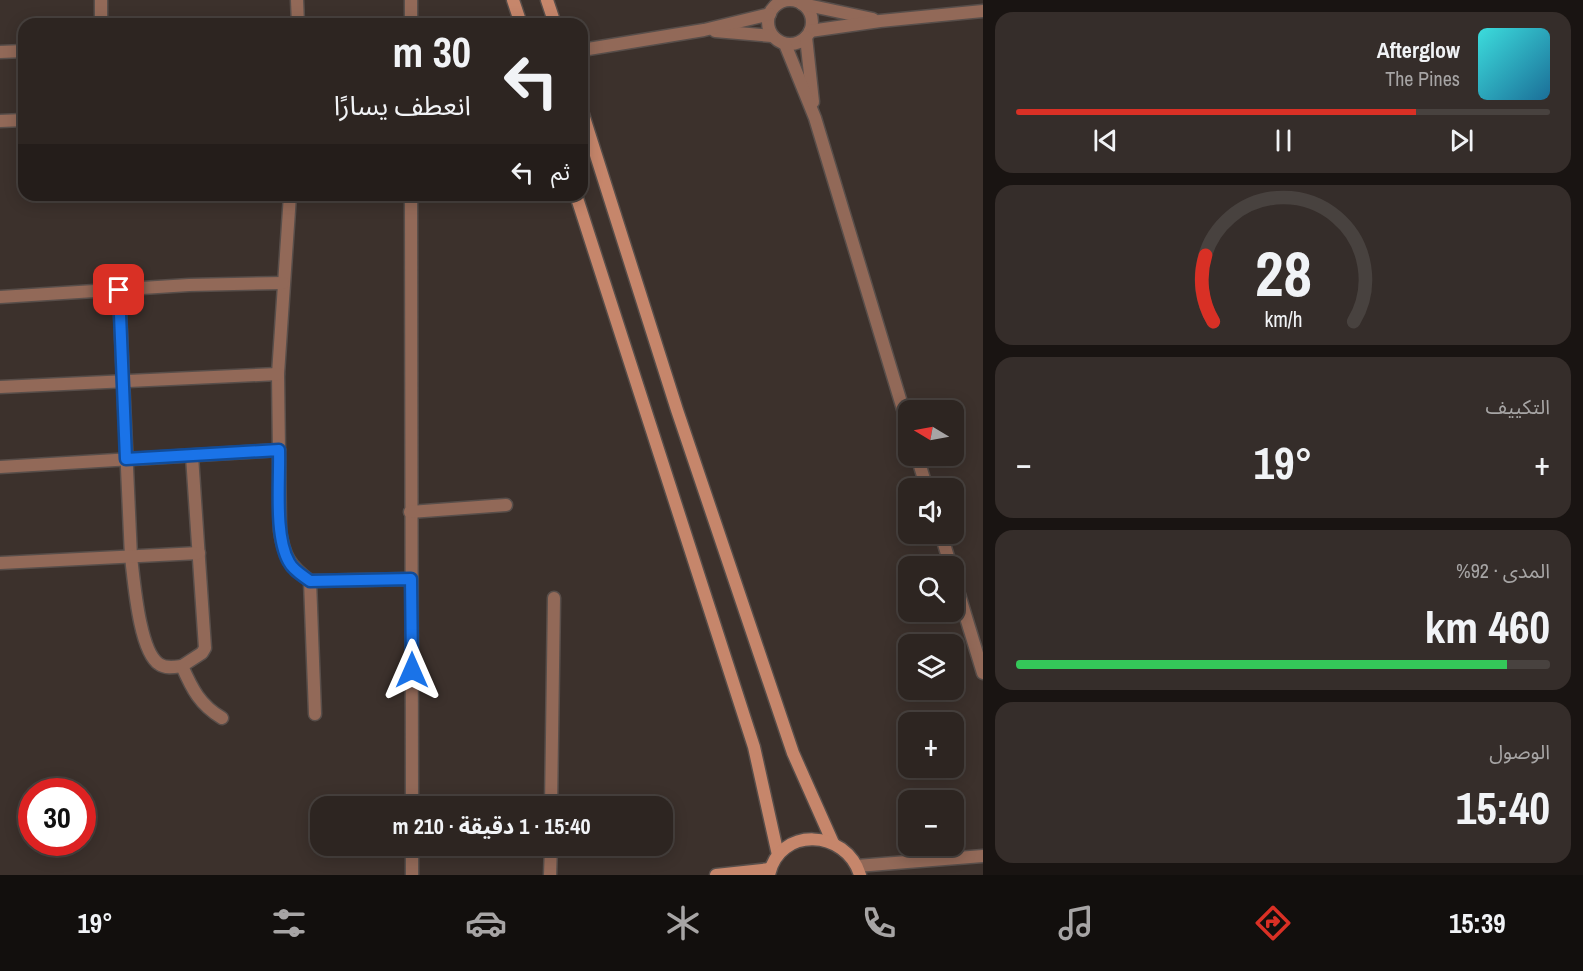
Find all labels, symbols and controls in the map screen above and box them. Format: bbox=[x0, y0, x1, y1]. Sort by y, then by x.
text: 30 m bbox=[392, 24, 471, 80]
text: Afterglow bbox=[1377, 35, 1460, 65]
icon: left bbox=[492, 42, 570, 120]
text: The Pines bbox=[1385, 65, 1460, 92]
text: انعطف يسارًا bbox=[334, 87, 471, 123]
icon: previous bbox=[1089, 124, 1122, 157]
icon: pause bbox=[1267, 124, 1300, 157]
icon: next bbox=[1445, 124, 1478, 157]
icon: left bbox=[506, 156, 539, 189]
text: ثم bbox=[551, 157, 570, 187]
text: 28 bbox=[1255, 231, 1311, 315]
pin bbox=[93, 264, 144, 315]
icon: arrive bbox=[102, 273, 135, 306]
text: km/h bbox=[1264, 305, 1302, 334]
text: التكييف bbox=[1486, 393, 1550, 420]
north arrow bbox=[898, 400, 964, 466]
map controls bbox=[898, 400, 964, 856]
text: 19° bbox=[1253, 432, 1313, 493]
text: − bbox=[1016, 441, 1032, 485]
text: + bbox=[1534, 441, 1550, 485]
button: sound bbox=[898, 478, 964, 544]
button: search bbox=[898, 556, 964, 622]
text: المدى · 92% bbox=[1456, 557, 1550, 584]
text: 460 km bbox=[1425, 596, 1550, 657]
button: layers bbox=[898, 634, 964, 700]
position arrow bbox=[380, 638, 444, 702]
button: + bbox=[898, 712, 964, 778]
text: الوصول bbox=[1489, 738, 1550, 765]
text: 15:40 bbox=[1456, 777, 1550, 838]
speed limit sign: 30 bbox=[18, 778, 96, 856]
button: − bbox=[898, 790, 964, 856]
text: 15:40 · 1 دقيقة · 210 m bbox=[393, 811, 590, 841]
icon: filters bbox=[268, 902, 310, 944]
icon: car bbox=[465, 902, 507, 944]
icon: climate bbox=[662, 902, 704, 944]
icon: phone bbox=[858, 902, 900, 944]
icon: music bbox=[1055, 902, 1097, 944]
icon: directions bbox=[1252, 902, 1294, 944]
text: 19° bbox=[78, 905, 113, 941]
text: 15:39 bbox=[1449, 905, 1506, 941]

